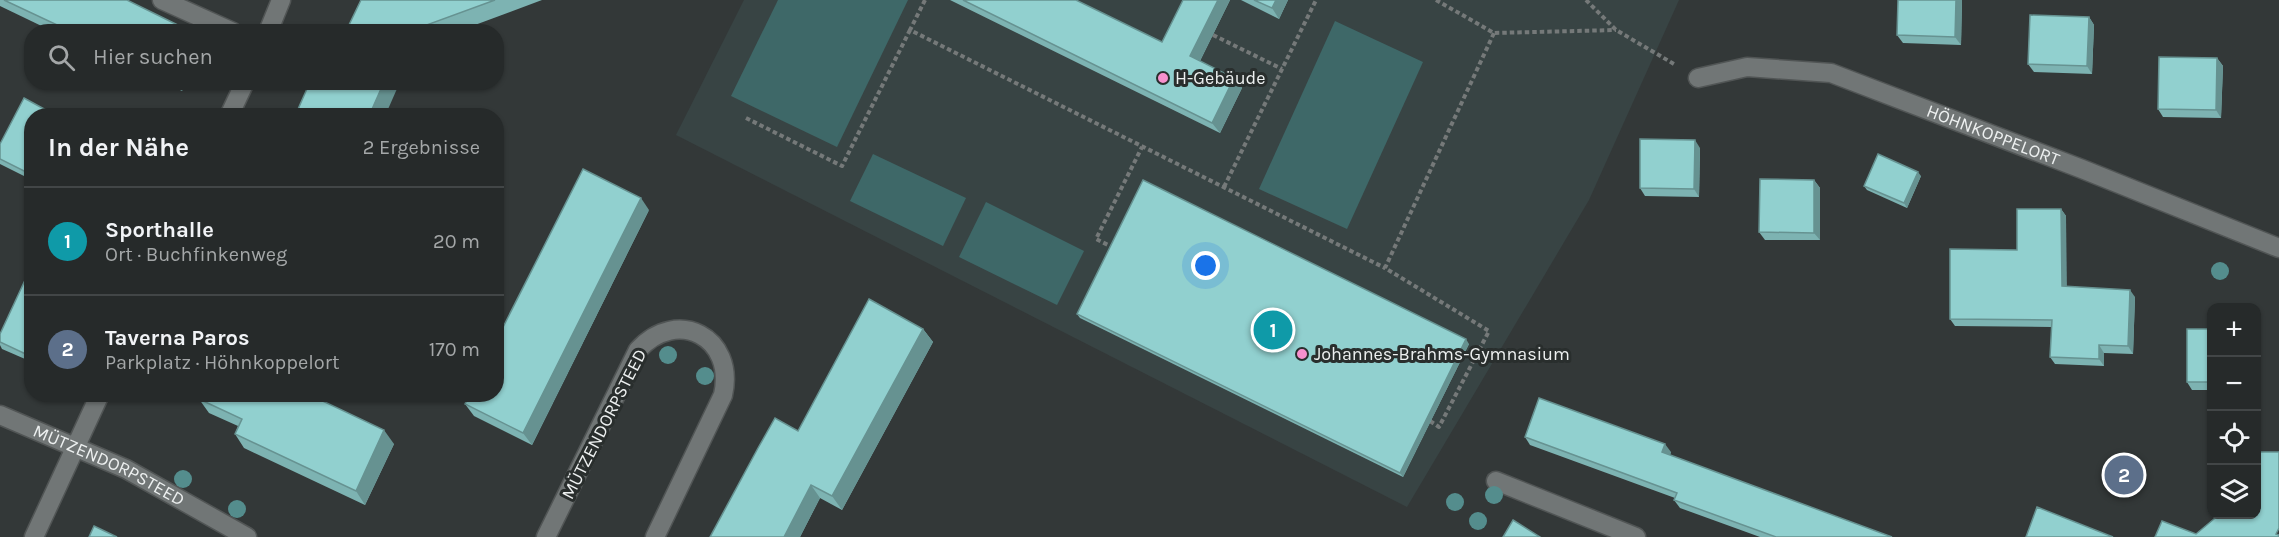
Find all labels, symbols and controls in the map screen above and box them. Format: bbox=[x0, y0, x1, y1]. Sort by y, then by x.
search box bbox=[24, 24, 504, 90]
icon: search bbox=[45, 41, 78, 74]
text: Hier suchen bbox=[93, 44, 213, 70]
place label: H-Gebäude bbox=[1175, 67, 1266, 89]
marker: H-Gebäude bbox=[1156, 71, 1170, 85]
street label: HÖHNKOPPELORT bbox=[1923, 100, 2063, 170]
text: In der Nähe bbox=[48, 132, 189, 163]
text: 2 Ergebnisse bbox=[363, 136, 480, 159]
text: Sporthalle bbox=[105, 217, 214, 243]
text: 1 bbox=[64, 230, 71, 253]
text: 20 m bbox=[433, 230, 480, 253]
text: Ort · Buchfinkenweg bbox=[105, 243, 287, 266]
your location bbox=[1191, 251, 1220, 280]
map controls bbox=[2207, 303, 2261, 519]
button: + bbox=[2207, 303, 2261, 357]
pin: 1 bbox=[1254, 308, 1292, 352]
text: Taverna Paros bbox=[105, 325, 250, 351]
text: 2 bbox=[61, 338, 74, 361]
text: 170 m bbox=[429, 338, 480, 361]
place label: Johannes-Brahms-Gymnasium bbox=[1314, 343, 1570, 365]
street label: MÜTZENDORPSTEED bbox=[557, 345, 651, 503]
marker: Johannes-Brahms-Gymnasium bbox=[1295, 347, 1309, 361]
text: Parkplatz · Höhnkoppelort bbox=[105, 351, 340, 374]
button: − bbox=[2207, 357, 2261, 411]
button: locate bbox=[2207, 411, 2261, 465]
street label: MÜTZENDORPSTEED bbox=[30, 420, 189, 511]
pin: 2 bbox=[2104, 452, 2144, 498]
button: layers bbox=[2207, 465, 2261, 519]

